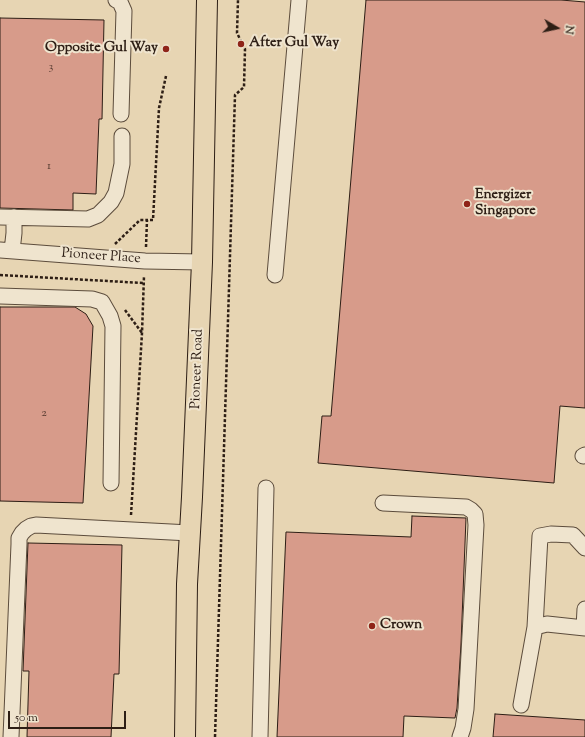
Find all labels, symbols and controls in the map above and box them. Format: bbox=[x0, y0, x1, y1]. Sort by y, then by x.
north arrow bbox=[537, 8, 577, 48]
text: N bbox=[560, 24, 577, 35]
place label: After Gul Way bbox=[249, 36, 339, 52]
marker: After Gul Way bbox=[236, 39, 246, 49]
place label: Opposite Gul Way bbox=[45, 41, 158, 57]
marker: Opposite Gul Way bbox=[161, 44, 171, 54]
house number: 3 bbox=[49, 61, 53, 75]
house number: 1 bbox=[47, 160, 51, 174]
place label: Energizer Singapore bbox=[475, 188, 536, 220]
marker: Energizer Singapore bbox=[462, 199, 472, 209]
street label: Pioneer Place bbox=[61, 246, 141, 268]
street label: Pioneer Road bbox=[188, 329, 208, 409]
house number: 2 bbox=[41, 407, 47, 421]
place label: Crown bbox=[380, 618, 422, 634]
marker: Crown bbox=[367, 621, 377, 631]
scale bar bbox=[10, 703, 128, 729]
text: 50 m bbox=[15, 709, 38, 727]

